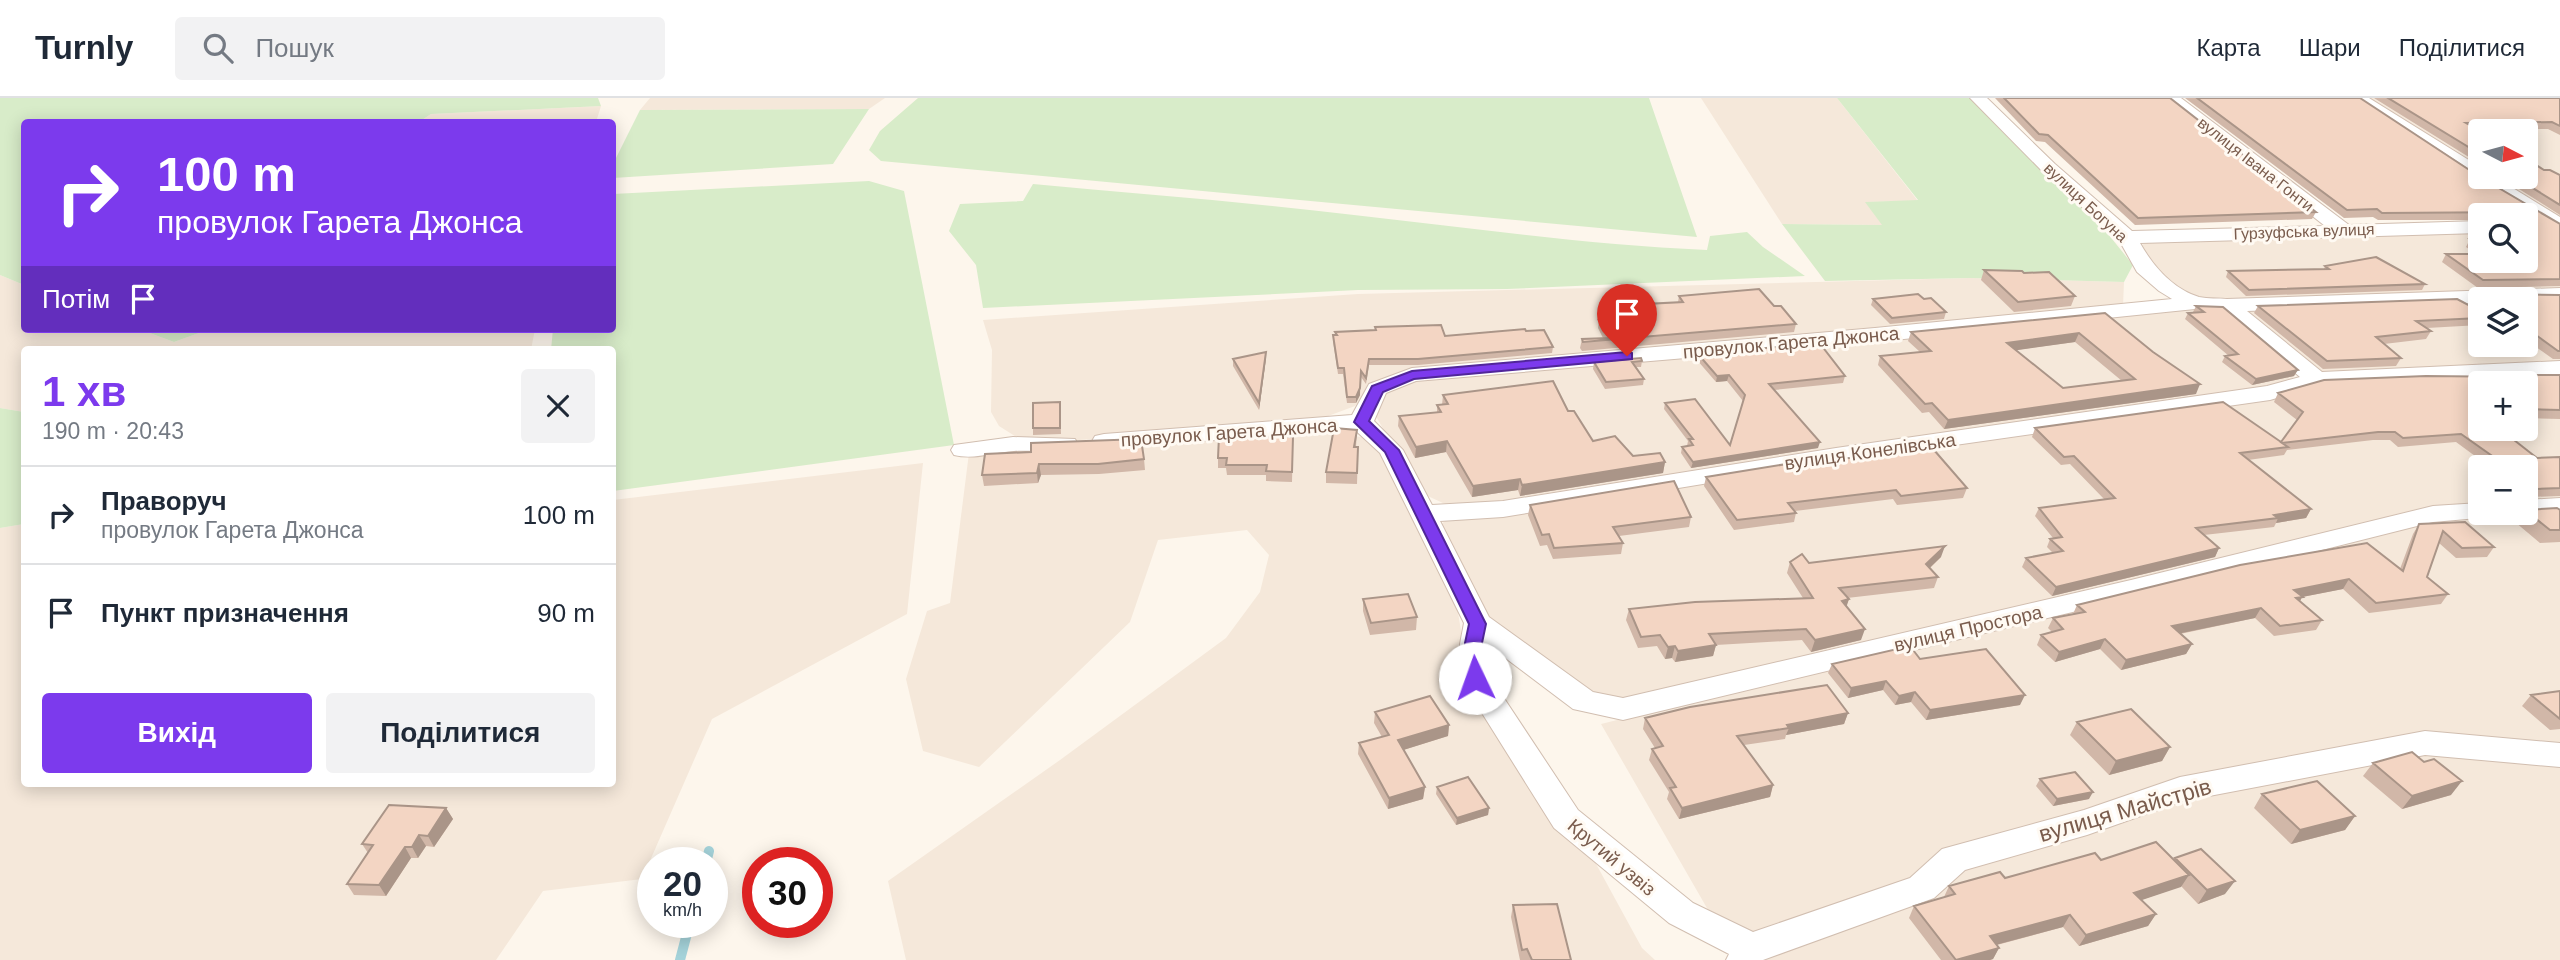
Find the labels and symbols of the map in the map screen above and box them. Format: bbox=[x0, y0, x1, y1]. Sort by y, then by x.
street label: вулиця Івана Гонти bbox=[2195, 114, 2317, 215]
north arrow bbox=[2468, 119, 2538, 189]
street label: вулиця Богуна bbox=[2041, 160, 2131, 245]
street label: Гурзуфська вулиця bbox=[2233, 221, 2375, 242]
pin bbox=[1597, 284, 1657, 356]
street label: провулок Гарета Джонса bbox=[1682, 323, 1900, 362]
street label: провулок Гарета Джонса bbox=[1120, 414, 1338, 451]
street label: вулиця Конелівська bbox=[1783, 429, 1958, 474]
street label: вулиця Простора bbox=[1892, 601, 2045, 656]
position arrow bbox=[1438, 641, 1512, 715]
street label: вулиця Майстрів bbox=[2036, 773, 2214, 847]
street label: Крутий узвіз bbox=[1564, 815, 1660, 900]
speed limit sign: 30 bbox=[742, 847, 833, 938]

